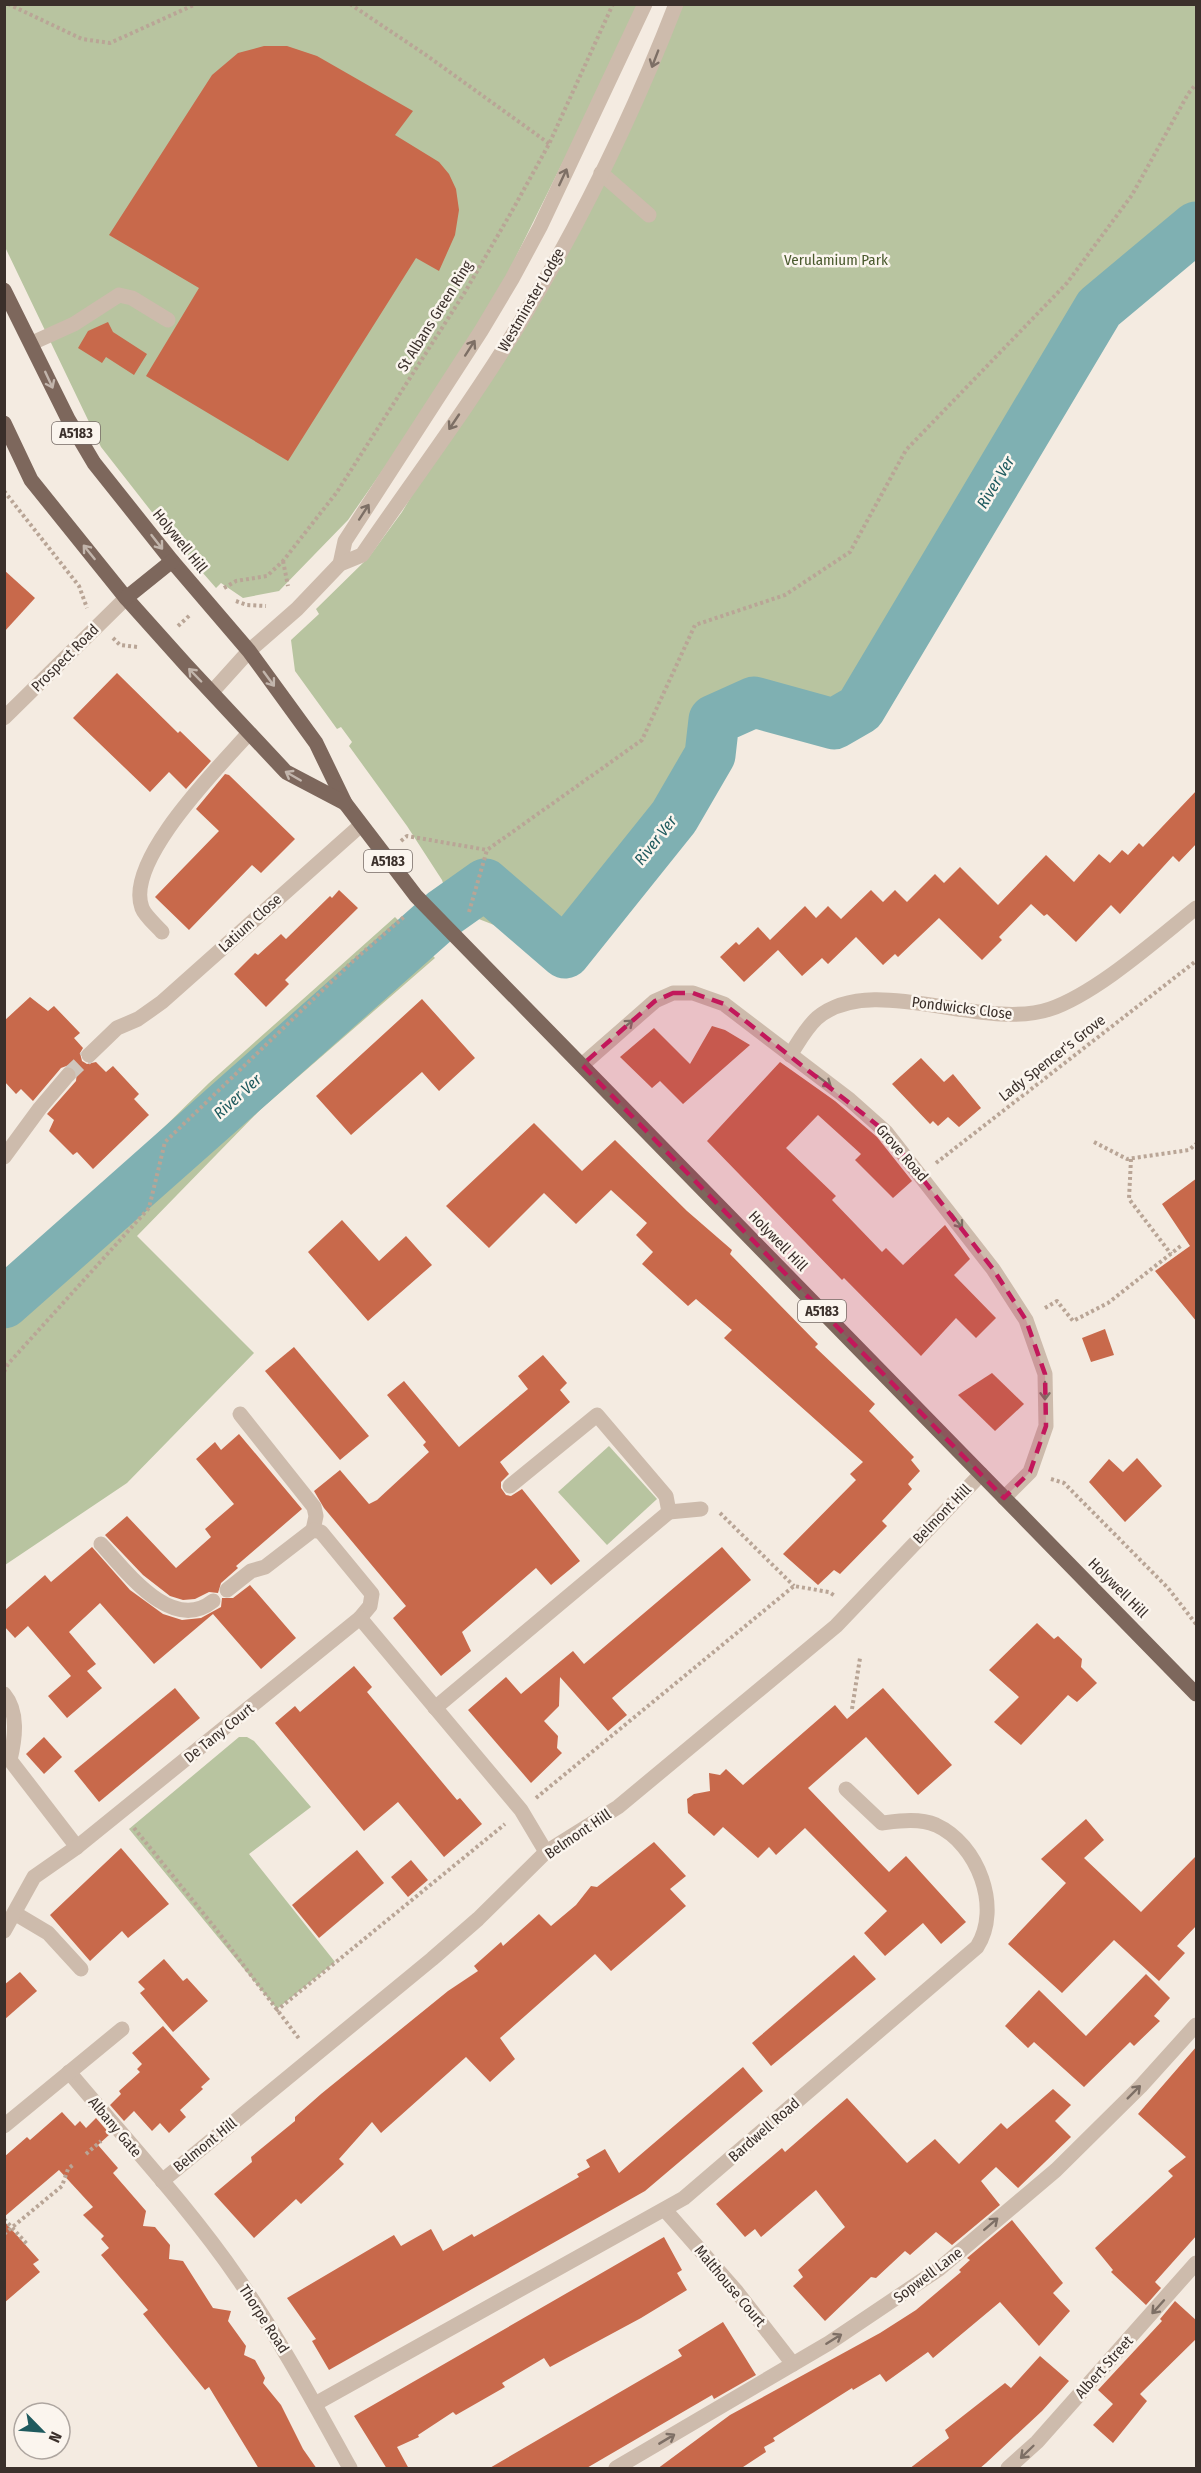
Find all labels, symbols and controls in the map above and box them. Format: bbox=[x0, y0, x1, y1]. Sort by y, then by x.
one-way arrow bbox=[649, 49, 660, 68]
one-way arrow bbox=[558, 169, 569, 187]
street label: Westminster Lodge bbox=[494, 245, 568, 355]
park label: Verulamium Park bbox=[784, 251, 888, 269]
street label: St Albans Green Ring bbox=[394, 257, 476, 375]
one-way arrow bbox=[464, 341, 476, 357]
one-way arrow bbox=[44, 370, 56, 388]
one-way arrow bbox=[448, 413, 460, 430]
road number: A5183 bbox=[52, 422, 100, 444]
water label: River Ver bbox=[973, 452, 1019, 512]
one-way arrow bbox=[358, 504, 370, 521]
street label: Holywell Hill bbox=[149, 505, 211, 577]
one-way arrow bbox=[150, 533, 163, 549]
one-way arrow bbox=[83, 545, 96, 561]
street label: Prospect Road bbox=[28, 621, 102, 695]
one-way arrow bbox=[188, 667, 202, 682]
one-way arrow bbox=[263, 671, 276, 687]
one-way arrow bbox=[285, 770, 302, 782]
water label: River Ver bbox=[630, 812, 681, 869]
road number: A5183 bbox=[364, 850, 412, 872]
street label: Latium Close bbox=[215, 890, 285, 956]
street label: Pondwicks Close bbox=[911, 993, 1013, 1023]
street label: Lady Spencer's Grove bbox=[995, 1011, 1109, 1105]
one-way arrow bbox=[618, 1019, 633, 1033]
water label: River Ver bbox=[210, 1070, 265, 1123]
one-way arrow bbox=[816, 1074, 832, 1087]
street label: Grove Road bbox=[872, 1121, 932, 1185]
street label: Holywell Hill bbox=[745, 1207, 811, 1275]
one-way arrow bbox=[951, 1213, 963, 1229]
road number: A5183 bbox=[798, 1300, 846, 1322]
one-way arrow bbox=[1039, 1381, 1051, 1401]
street label: Belmont Hill bbox=[909, 1480, 975, 1548]
street label: Holywell Hill bbox=[1084, 1554, 1152, 1622]
street label: De Tany Court bbox=[181, 1699, 258, 1767]
street label: Belmont Hill bbox=[541, 1805, 615, 1863]
one-way arrow bbox=[1127, 2085, 1142, 2100]
street label: Albany Gate bbox=[85, 2093, 145, 2161]
street label: Bardwell Road bbox=[725, 2094, 803, 2166]
street label: Belmont Hill bbox=[170, 2114, 240, 2176]
one-way arrow bbox=[983, 2217, 998, 2231]
street label: Malthouse Court bbox=[691, 2242, 769, 2331]
street label: Sopwell Lane bbox=[890, 2243, 966, 2307]
street label: Thorpe Road bbox=[235, 2281, 293, 2357]
one-way arrow bbox=[1151, 2299, 1165, 2314]
street label: Albert Street bbox=[1071, 2332, 1137, 2402]
one-way arrow bbox=[826, 2333, 843, 2346]
north arrow bbox=[12, 2401, 72, 2461]
text: N bbox=[45, 2429, 66, 2445]
one-way arrow bbox=[658, 2432, 675, 2444]
one-way arrow bbox=[1020, 2445, 1035, 2459]

